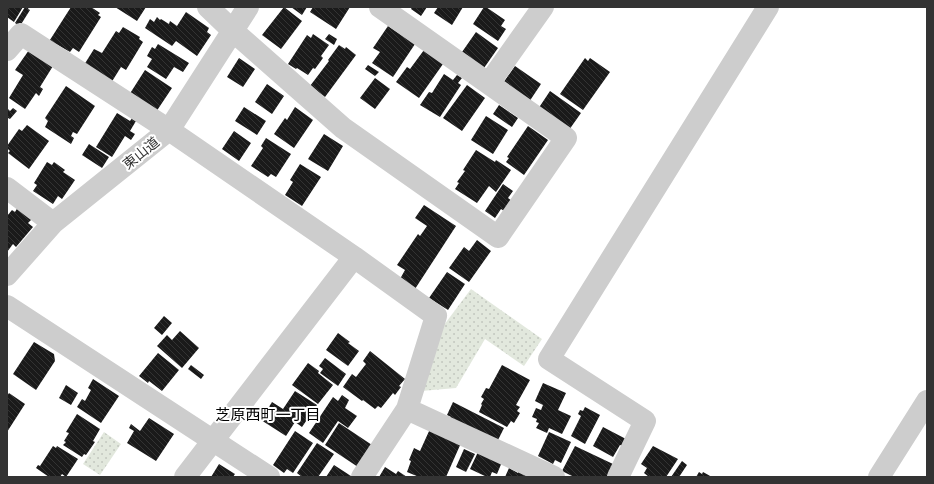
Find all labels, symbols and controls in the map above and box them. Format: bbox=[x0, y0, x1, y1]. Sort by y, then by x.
street label: 東山道 bbox=[118, 132, 164, 174]
district label: 芝原西町一丁目 bbox=[215, 404, 321, 426]

